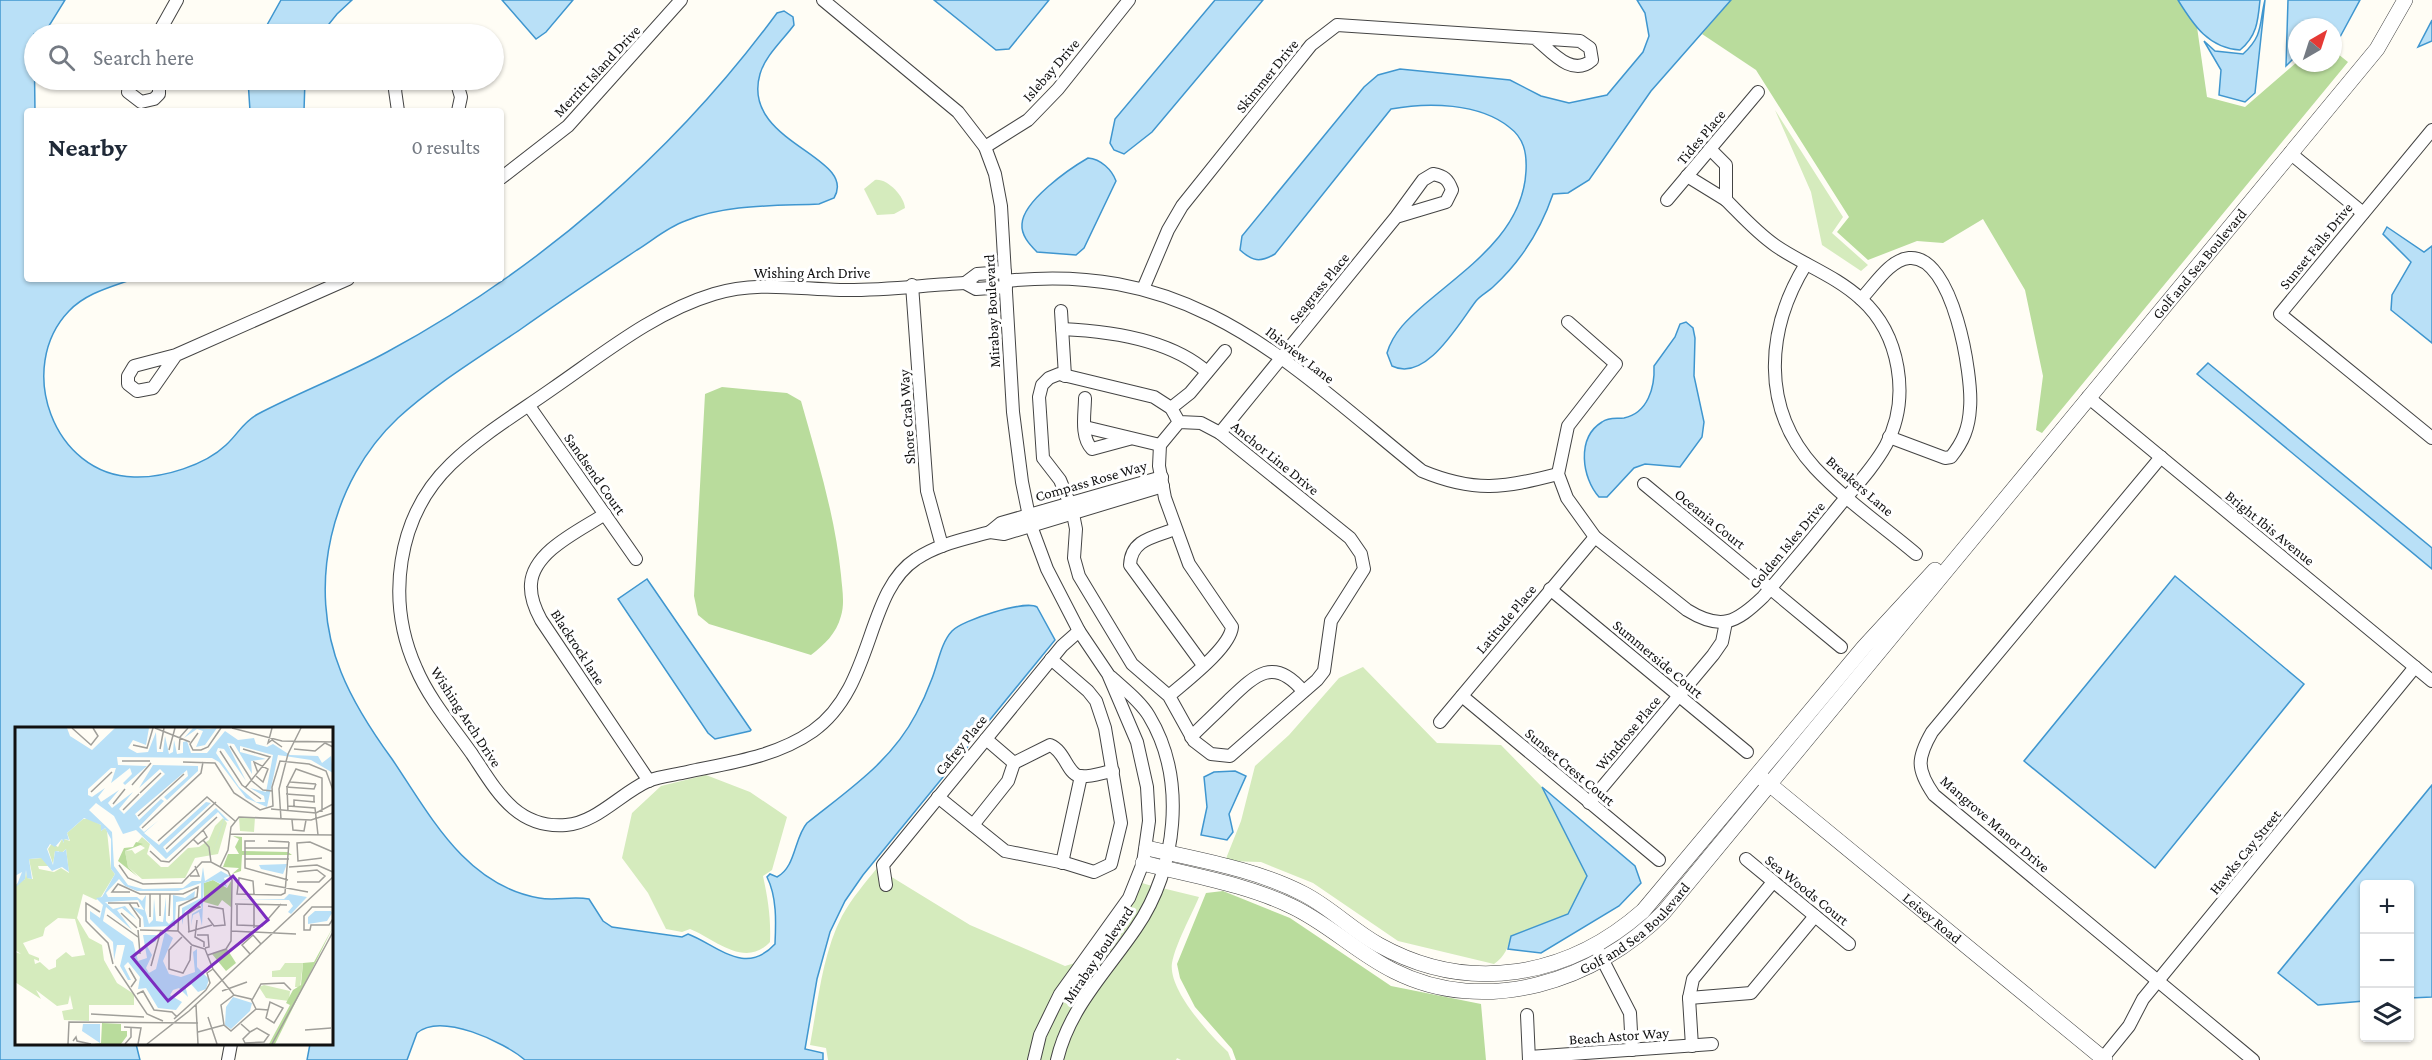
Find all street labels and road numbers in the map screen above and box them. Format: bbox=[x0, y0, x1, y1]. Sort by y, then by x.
street label: Merritt Island Drive bbox=[551, 22, 644, 120]
street label: Islebay Drive bbox=[1019, 35, 1084, 105]
street label: Skimmer Drive bbox=[1233, 36, 1302, 116]
street label: Tides Place bbox=[1674, 106, 1729, 168]
street label: Sunset Falls Drive bbox=[2276, 199, 2356, 292]
street label: Golf and Sea Boulevard bbox=[2149, 206, 2250, 322]
street label: Seagrass Place bbox=[1286, 249, 1353, 327]
street label: Mirabay Boulevard bbox=[981, 254, 1004, 368]
street label: Wishing Arch Drive bbox=[754, 265, 871, 282]
street label: Ibisview Lane bbox=[1263, 323, 1338, 387]
street label: Shore Crab Way bbox=[896, 369, 919, 465]
street label: Anchor Line Drive bbox=[1228, 418, 1322, 498]
street label: Sandsend Court bbox=[561, 430, 630, 519]
street label: Breakers Lane bbox=[1823, 453, 1897, 520]
street label: Compass Rose Way bbox=[1033, 457, 1149, 506]
street label: Oceania Court bbox=[1672, 486, 1749, 553]
street label: Bright Ibis Avenue bbox=[2222, 487, 2318, 570]
street label: Golden Isles Drive bbox=[1746, 498, 1828, 592]
street label: Latitude Place bbox=[1473, 581, 1540, 657]
street label: Blackrock lane bbox=[548, 606, 608, 688]
street label: Summerside Court bbox=[1610, 617, 1707, 702]
street label: Wishing Arch Drive bbox=[427, 664, 505, 771]
street label: Windrose Place bbox=[1592, 692, 1664, 774]
street label: Cafrey Place bbox=[932, 711, 991, 779]
street label: Sunset Crest Court bbox=[1522, 725, 1619, 810]
street label: Mangrove Manor Drive bbox=[1937, 772, 2053, 877]
street label: Hawks Cay Street bbox=[2206, 806, 2285, 898]
street label: Sea Woods Court bbox=[1762, 852, 1853, 929]
street label: Golf and Sea Boulevard bbox=[1577, 879, 1693, 977]
street label: Leisey Road bbox=[1900, 889, 1965, 947]
street label: Mirabay Boulevard bbox=[1060, 903, 1137, 1007]
street label: Beach Astor Way bbox=[1568, 1025, 1670, 1048]

